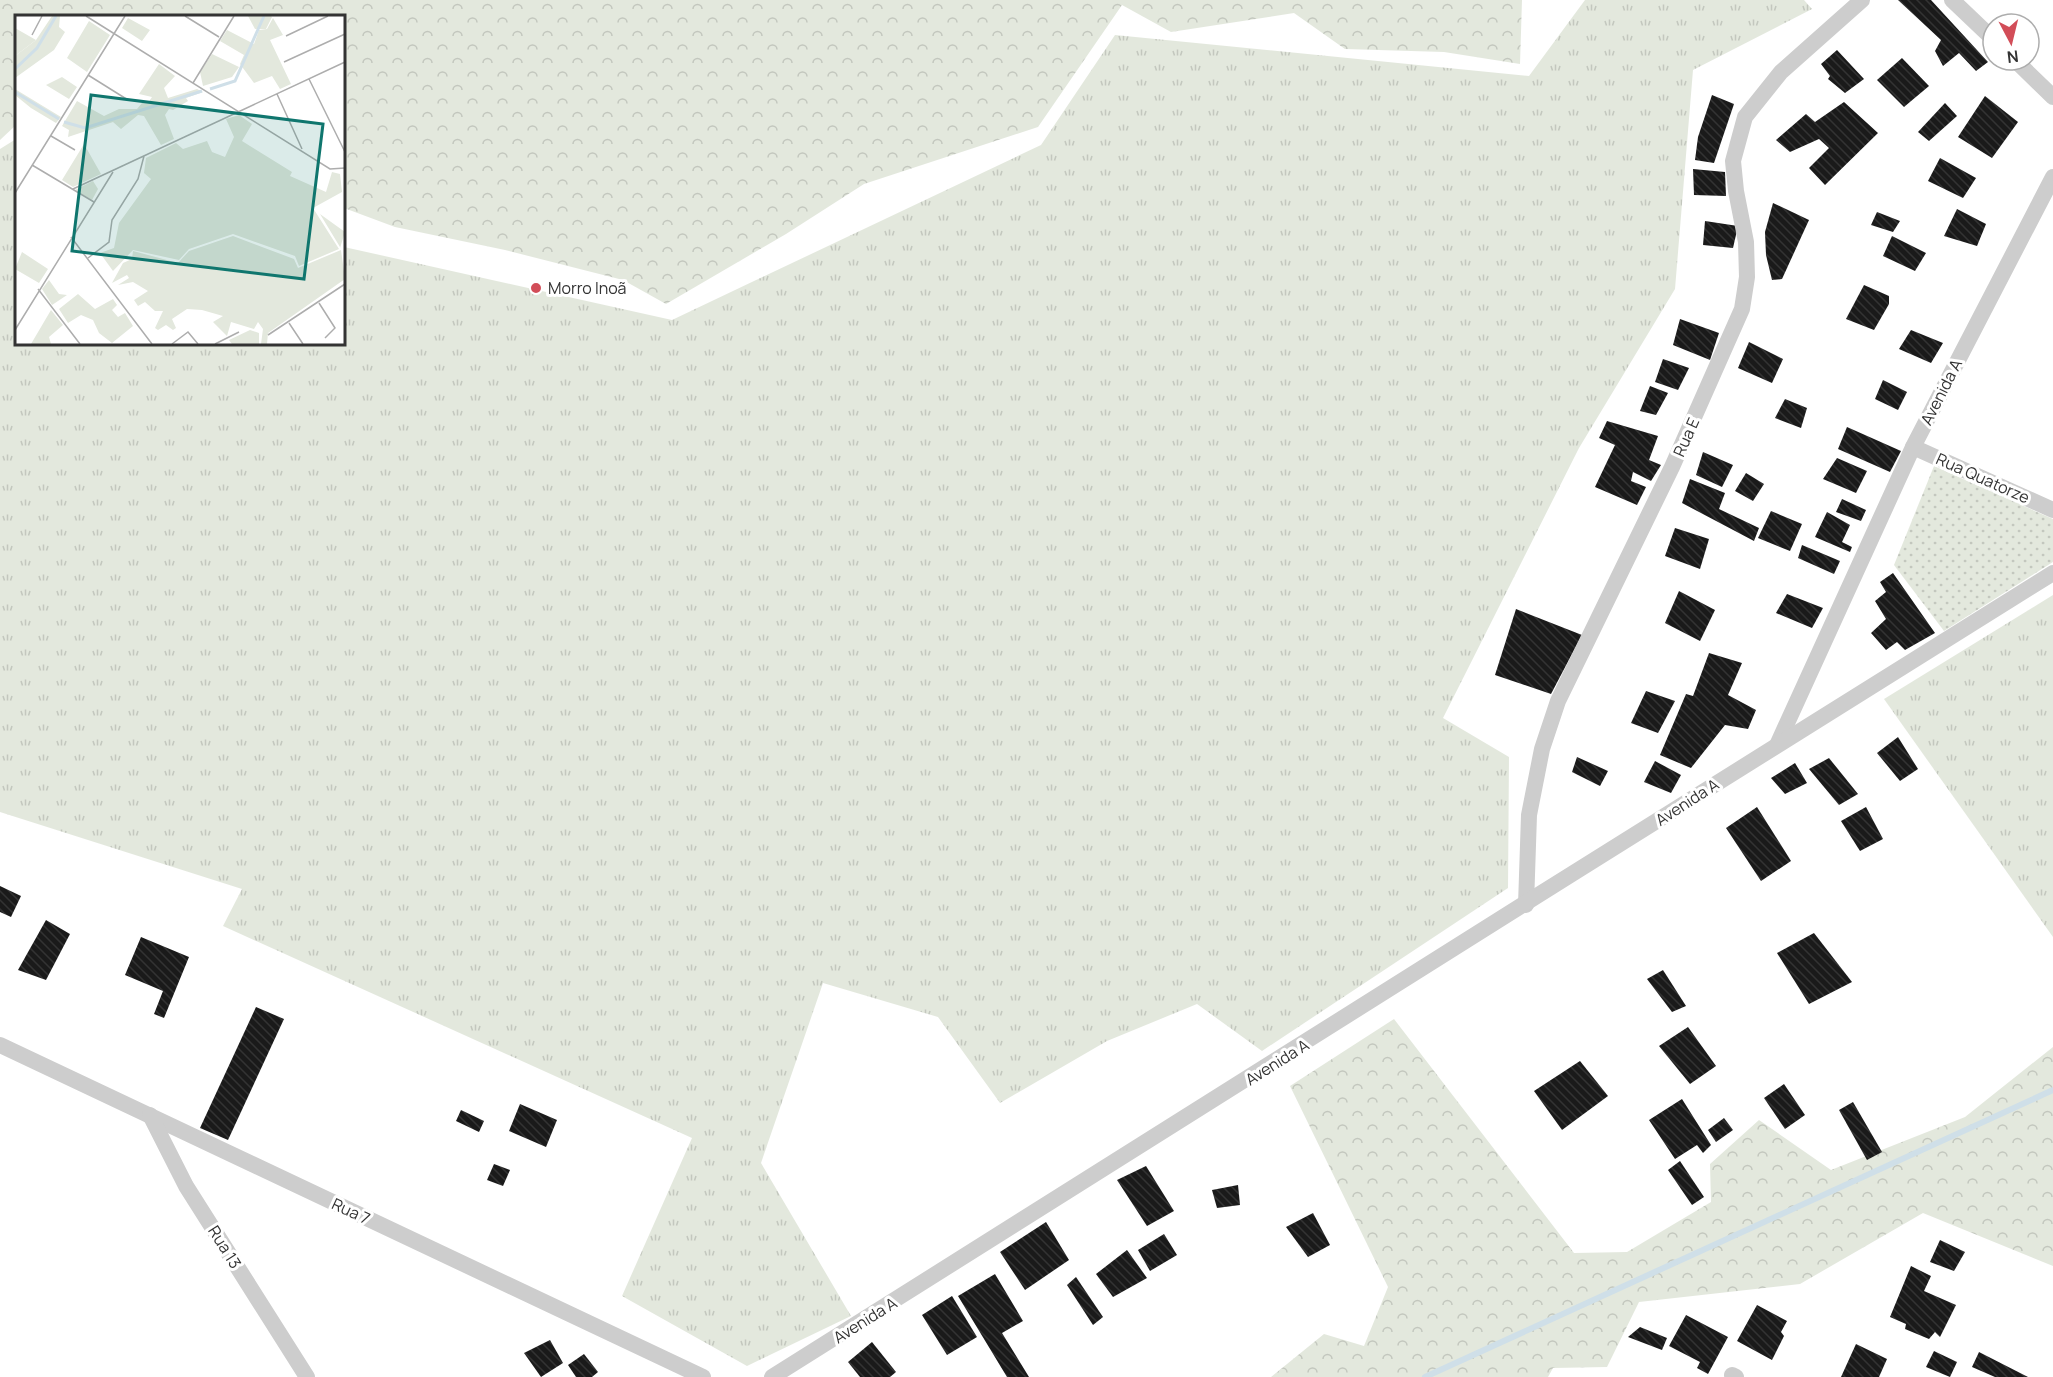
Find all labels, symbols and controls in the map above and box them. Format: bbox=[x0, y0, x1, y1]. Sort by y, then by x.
north arrow bbox=[1981, 12, 2041, 72]
inset map bbox=[15, 15, 345, 345]
text: N bbox=[2006, 45, 2020, 69]
place label: Morro Inoã bbox=[548, 277, 627, 299]
marker: Morro Inoã bbox=[529, 281, 543, 295]
street label: Avenida A bbox=[1915, 355, 1967, 429]
street label: Rua E bbox=[1668, 414, 1704, 460]
street label: Rua Quatorze bbox=[1933, 448, 2033, 508]
street label: Avenida A bbox=[1651, 773, 1723, 831]
street label: Avenida A bbox=[1241, 1034, 1313, 1090]
street label: Rua 7 bbox=[328, 1193, 374, 1229]
street label: Rua 13 bbox=[203, 1221, 247, 1273]
street label: Avenida A bbox=[829, 1292, 901, 1348]

